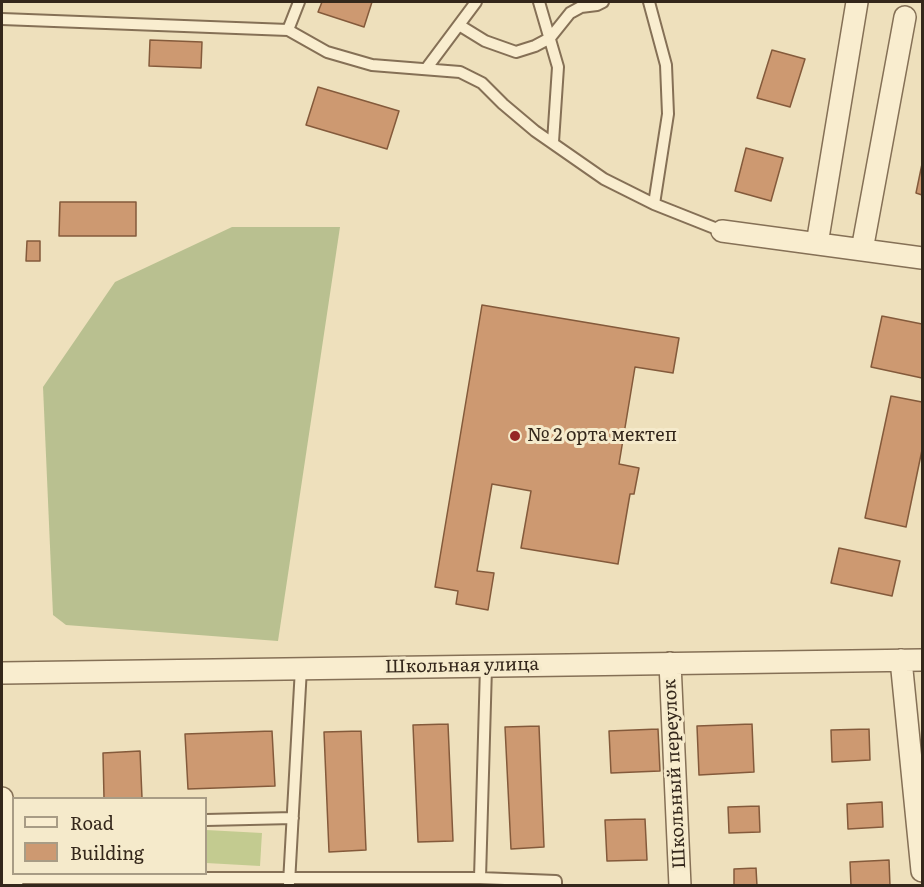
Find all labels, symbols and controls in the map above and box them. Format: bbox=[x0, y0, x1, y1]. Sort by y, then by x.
place label: № 2 орта мектеп bbox=[527, 425, 677, 447]
marker: № 2 орта мектеп bbox=[508, 429, 522, 443]
street label: Школьная улица bbox=[385, 654, 539, 678]
street label: Школьный переулок bbox=[659, 679, 691, 869]
legend bbox=[12, 797, 207, 875]
text: Road bbox=[70, 809, 114, 836]
text: Building bbox=[70, 839, 144, 866]

